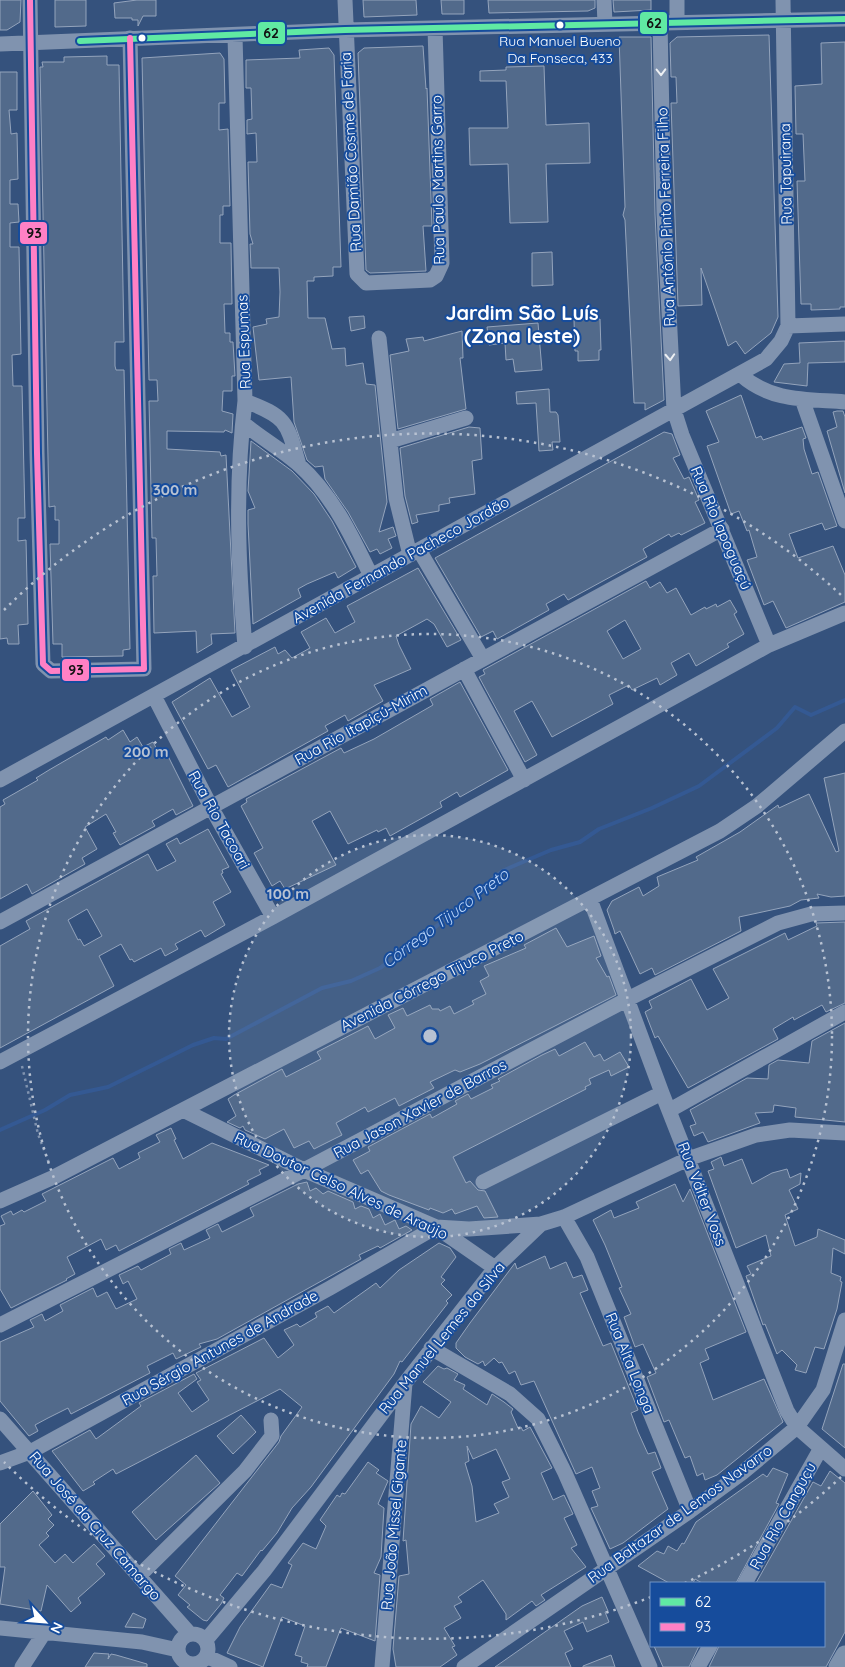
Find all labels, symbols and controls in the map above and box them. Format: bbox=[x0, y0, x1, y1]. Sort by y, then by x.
line badge: 62 bbox=[639, 11, 668, 35]
text: 62 bbox=[646, 14, 662, 32]
marker: Rua Manuel Bueno Da Fonseca, 433 bbox=[555, 20, 565, 30]
line badge: 62 bbox=[257, 21, 286, 45]
text: 62 bbox=[263, 24, 279, 42]
place label: Rua Manuel Bueno Da Fonseca, 433 bbox=[499, 32, 621, 67]
unlabelled marker bbox=[137, 33, 147, 43]
street label: Rua Damião Cosme de Faria bbox=[336, 52, 365, 252]
one-way arrow bbox=[656, 68, 666, 76]
street label: Rua Paulo Martins Garro bbox=[427, 95, 448, 265]
street label: Rua Antônio Pinto Ferreira Filho bbox=[652, 107, 679, 327]
street label: Rua Tapuirana bbox=[775, 123, 796, 225]
line badge: 93 bbox=[19, 221, 48, 245]
text: 93 bbox=[26, 224, 42, 242]
street label: Rua Espumas bbox=[232, 294, 255, 390]
district label: Jardim São Luís (Zona leste) bbox=[445, 300, 599, 348]
one-way arrow bbox=[665, 353, 676, 361]
street label: Rua Rio Iapoguaçú bbox=[687, 463, 756, 592]
text: 300 m bbox=[153, 480, 197, 499]
street label: Avenida Fernando Pacheco Jordão bbox=[289, 492, 512, 627]
line badge: 93 bbox=[61, 658, 90, 682]
text: 93 bbox=[68, 661, 84, 679]
street label: Rua Rio Itapiçú-Mirim bbox=[291, 680, 430, 769]
text: 200 m bbox=[124, 742, 169, 761]
street label: Rua Rio Tacoari bbox=[185, 767, 254, 872]
water label: Córrego Tijuco Preto bbox=[378, 863, 513, 972]
text: 100 m bbox=[267, 884, 309, 903]
street label: Avenida Córrego Tijuco Preto bbox=[337, 926, 527, 1035]
centre of rings bbox=[421, 1027, 439, 1045]
street label: Rua Jason Xavier de Barros bbox=[330, 1055, 510, 1162]
street label: Rua Doutor Celso Alves de Araújo bbox=[231, 1128, 451, 1244]
street label: Rua Válter Voss bbox=[674, 1139, 731, 1249]
street label: Rua Manuel Lemes da Silva bbox=[374, 1258, 509, 1418]
street label: Rua Sérgio Antunes de Andrade bbox=[118, 1286, 321, 1410]
street label: Rua Alta Longa bbox=[602, 1310, 659, 1416]
street label: Rua João Missel Gigante bbox=[377, 1439, 410, 1611]
street label: Rua Baltazar de Lemos Navarro bbox=[584, 1440, 776, 1587]
street label: Rua José da Cruz Camargo bbox=[25, 1447, 165, 1604]
street label: Rua Rio Canguçu bbox=[745, 1459, 820, 1573]
legend bbox=[650, 1582, 825, 1647]
text: 62 bbox=[695, 1592, 711, 1611]
north arrow bbox=[20, 1597, 70, 1647]
text: 93 bbox=[695, 1617, 711, 1636]
text: N bbox=[46, 1619, 67, 1636]

